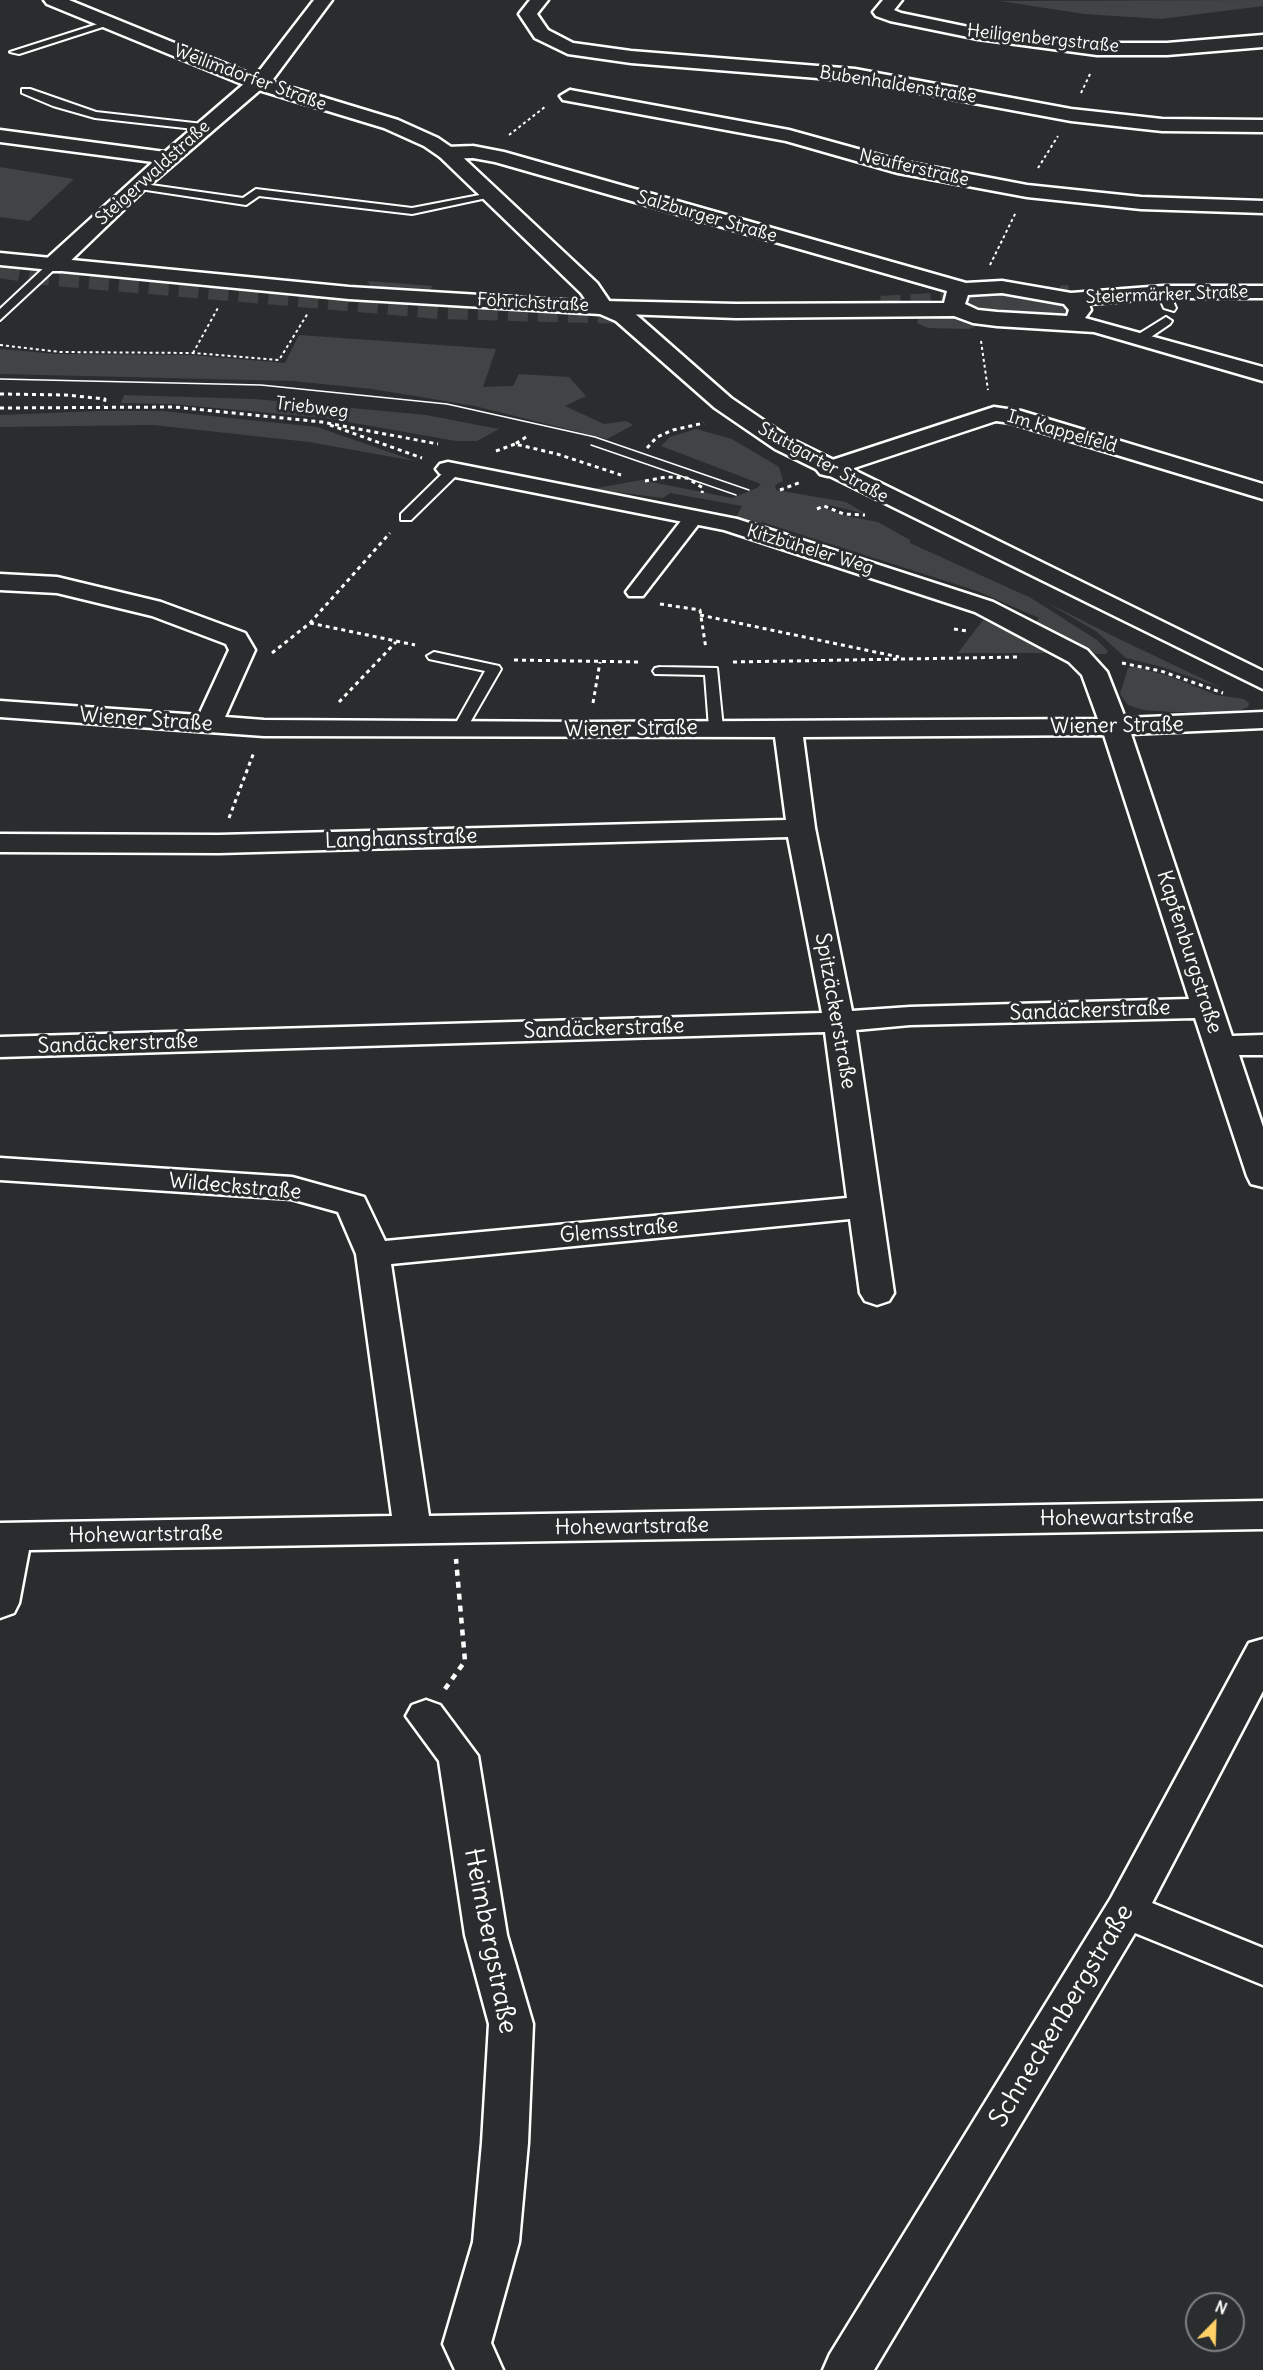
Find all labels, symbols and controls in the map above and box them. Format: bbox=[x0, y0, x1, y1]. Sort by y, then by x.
street label: Heiligenbergstraße bbox=[966, 20, 1120, 58]
street label: Weilimdorfer Straße bbox=[171, 40, 329, 116]
street label: Bubenhaldenstraße bbox=[818, 62, 978, 108]
street label: Steigerwaldstraße bbox=[91, 116, 215, 230]
street label: Neufferstraße bbox=[857, 145, 971, 191]
street label: Salzburger Straße bbox=[635, 187, 779, 247]
street label: Steiermärker Straße bbox=[1085, 281, 1249, 309]
street label: Föhrichstraße bbox=[477, 289, 589, 317]
street label: Triebweg bbox=[274, 393, 350, 423]
street label: Im Kappelfeld bbox=[1005, 406, 1119, 458]
street label: Stuttgarter Straße bbox=[754, 418, 892, 508]
street label: Kitzbüheler Weg bbox=[744, 520, 876, 580]
street label: Wiener Straße bbox=[78, 703, 214, 737]
street label: Wiener Straße bbox=[1050, 712, 1184, 740]
street label: Wiener Straße bbox=[564, 715, 698, 743]
street label: Langhansstraße bbox=[324, 824, 478, 854]
street label: Kapfenburgstraße bbox=[1151, 867, 1227, 1037]
street label: Spitzäckerstraße bbox=[809, 931, 861, 1091]
street label: Sandäckerstraße bbox=[1009, 996, 1171, 1026]
street label: Sandäckerstraße bbox=[523, 1014, 685, 1044]
street label: Sandäckerstraße bbox=[37, 1029, 199, 1059]
street label: Wildeckstraße bbox=[168, 1169, 302, 1205]
street label: Glemsstraße bbox=[559, 1213, 679, 1249]
street label: Hohewartstraße bbox=[1040, 1504, 1194, 1532]
street label: Hohewartstraße bbox=[555, 1513, 709, 1541]
street label: Hohewartstraße bbox=[69, 1521, 223, 1549]
street label: Heimbergstraße bbox=[457, 1846, 523, 2036]
street label: Schneckenbergstraße bbox=[983, 1899, 1141, 2133]
north arrow bbox=[1185, 2292, 1245, 2352]
text: N bbox=[1212, 2296, 1230, 2319]

